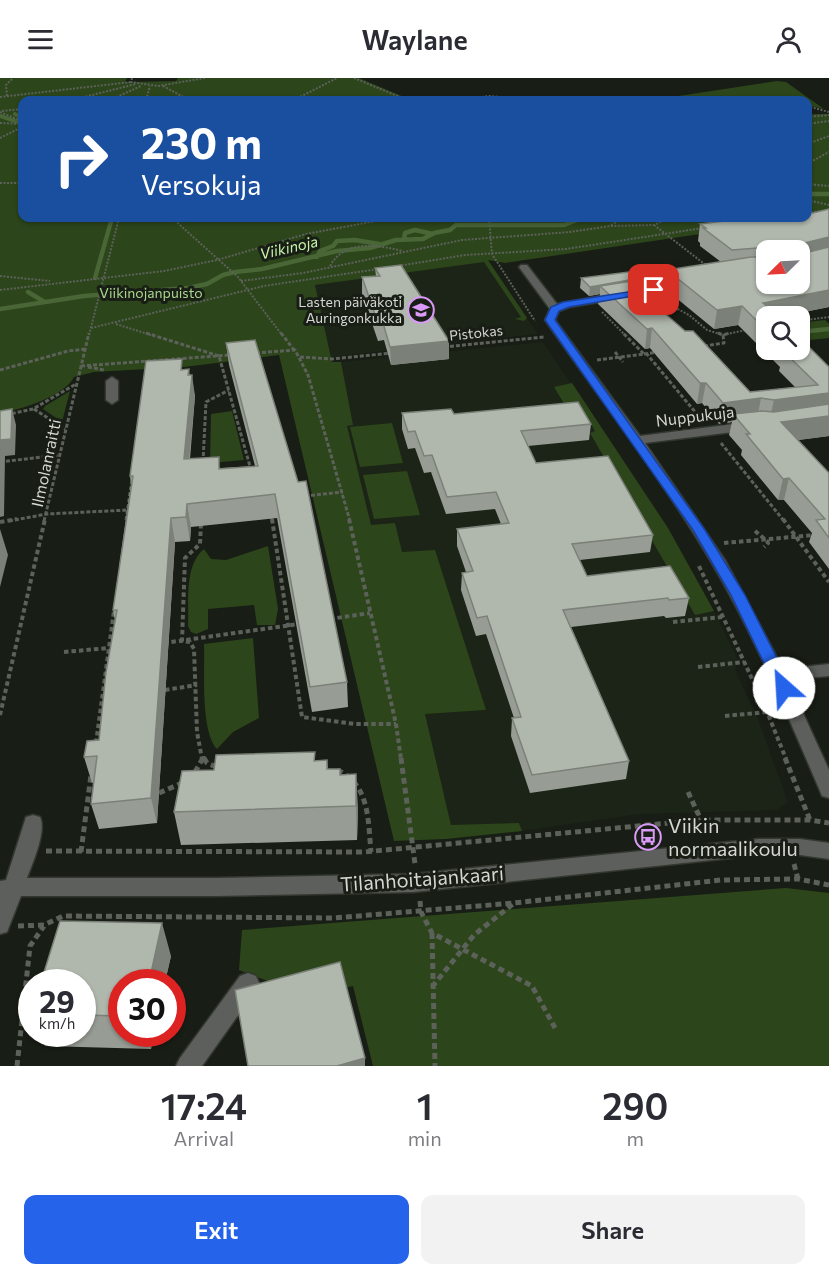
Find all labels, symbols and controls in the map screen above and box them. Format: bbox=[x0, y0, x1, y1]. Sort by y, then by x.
icon: menu bbox=[24, 23, 57, 56]
text: Waylane bbox=[361, 23, 468, 56]
icon: person bbox=[772, 23, 805, 56]
text: 230 m bbox=[141, 116, 262, 168]
icon: right bbox=[42, 120, 120, 198]
text: Versokuja bbox=[141, 168, 261, 201]
water label: Viikinoja bbox=[258, 232, 320, 262]
north arrow bbox=[756, 240, 810, 294]
map controls bbox=[756, 240, 810, 360]
pin bbox=[628, 264, 679, 315]
icon: arrive bbox=[637, 273, 670, 306]
park label: Viikinojanpuisto bbox=[99, 284, 203, 301]
place label: Lasten päiväkoti Auringonkukka bbox=[298, 293, 402, 326]
school or university icon: Lasten päiväkoti Auringonkukka bbox=[406, 295, 436, 325]
button: search bbox=[756, 306, 810, 360]
street label: Pistokas bbox=[448, 321, 504, 344]
street label: Nuppukuja bbox=[655, 401, 735, 430]
street label: Ilmolanraitti bbox=[27, 417, 64, 509]
position arrow bbox=[752, 656, 816, 720]
place label: Viikin normaalikoulu bbox=[668, 813, 798, 860]
bus stop icon: Viikin normaalikoulu bbox=[633, 822, 663, 852]
street label: Tilanhoitajankaari bbox=[339, 860, 505, 896]
speed limit sign: 30 bbox=[108, 969, 186, 1047]
text: 29 bbox=[39, 982, 75, 1019]
text: km/h bbox=[39, 1014, 75, 1032]
text: 17:24 bbox=[161, 1083, 247, 1127]
text: 1 bbox=[417, 1083, 433, 1127]
text: 290 bbox=[602, 1083, 668, 1127]
text: Arrival bbox=[174, 1126, 234, 1150]
text: min bbox=[408, 1126, 442, 1150]
text: m bbox=[627, 1126, 644, 1150]
button: Exit bbox=[24, 1195, 409, 1264]
button: Share bbox=[421, 1195, 805, 1264]

